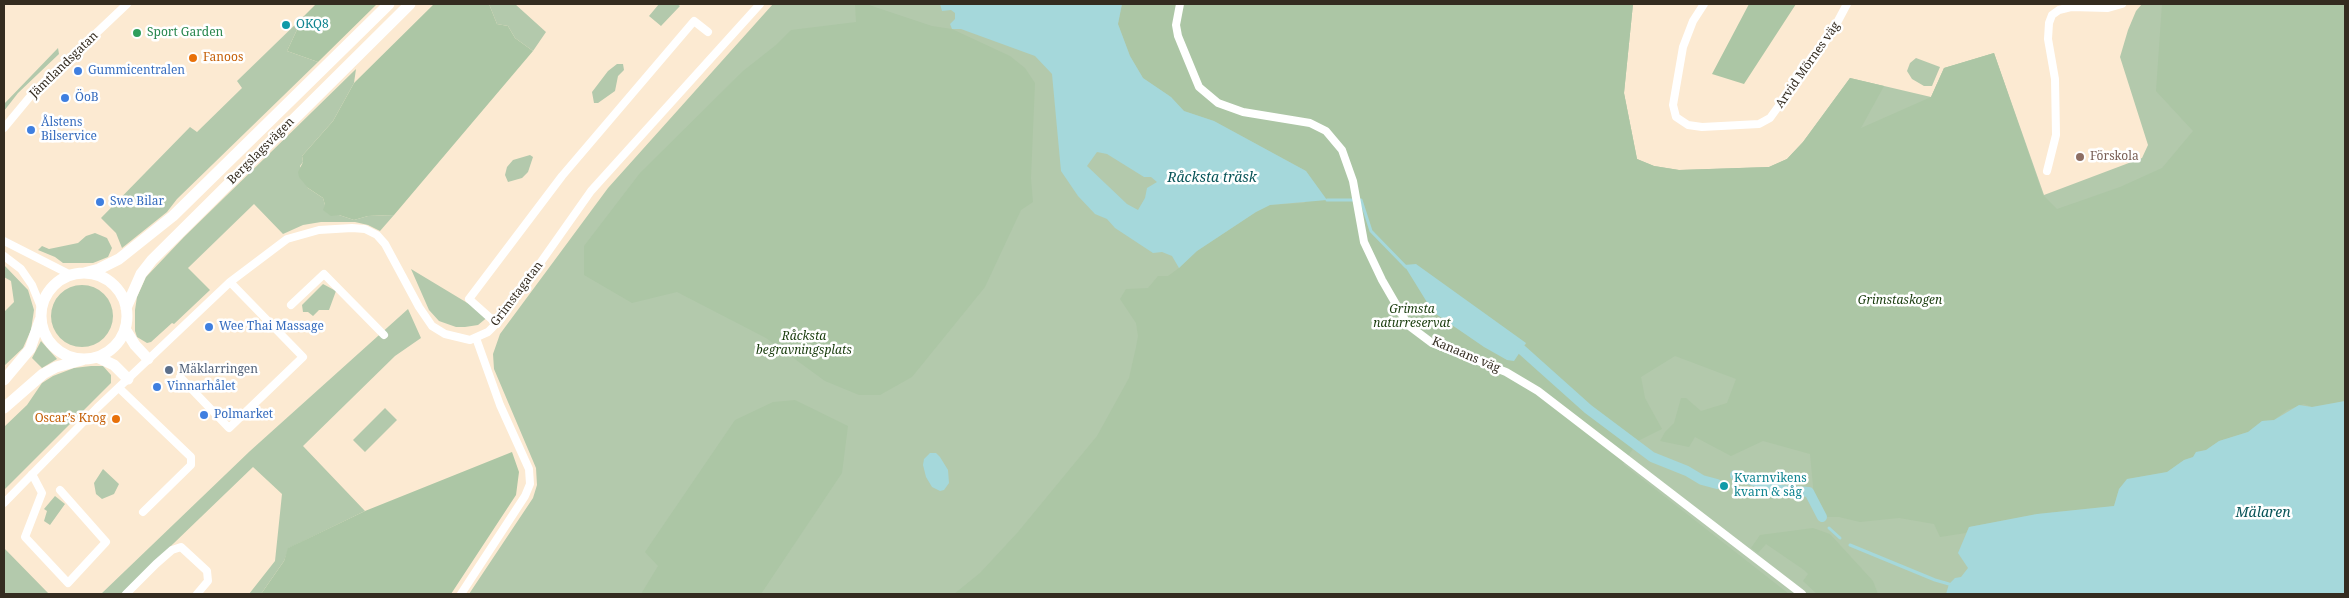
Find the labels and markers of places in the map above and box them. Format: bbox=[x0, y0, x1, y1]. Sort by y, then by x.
place label: OKQ8 bbox=[296, 18, 329, 32]
marker: OKQ8 bbox=[280, 19, 292, 31]
place label: Sport Garden bbox=[147, 26, 223, 40]
marker: Sport Garden bbox=[131, 27, 143, 39]
place label: Fanoos bbox=[203, 51, 243, 65]
marker: Fanoos bbox=[187, 52, 199, 64]
place label: Gummicentralen bbox=[88, 64, 185, 78]
marker: Gummicentralen bbox=[72, 65, 84, 77]
place label: ÖoB bbox=[75, 91, 99, 105]
marker: ÖoB bbox=[59, 92, 71, 104]
place label: Ålstens Bilservice bbox=[41, 116, 97, 144]
marker: Ålstens Bilservice bbox=[25, 124, 37, 136]
place label: Förskola bbox=[2090, 150, 2139, 164]
marker: Förskola bbox=[2074, 151, 2086, 163]
place label: Swe Bilar bbox=[110, 195, 164, 209]
marker: Swe Bilar bbox=[94, 196, 106, 208]
place label: Wee Thai Massage bbox=[219, 320, 324, 334]
marker: Wee Thai Massage bbox=[203, 321, 215, 333]
place label: Mäklarringen bbox=[179, 363, 258, 377]
marker: Mäklarringen bbox=[163, 364, 175, 376]
place label: Vinnarhålet bbox=[167, 380, 236, 394]
marker: Vinnarhålet bbox=[151, 381, 163, 393]
place label: Polmarket bbox=[214, 408, 273, 422]
marker: Polmarket bbox=[198, 409, 210, 421]
place label: Oscar’s Krog bbox=[35, 412, 106, 426]
marker: Oscar’s Krog bbox=[110, 413, 122, 425]
place label: Kvarnvikens kvarn & såg bbox=[1734, 472, 1807, 500]
marker: Kvarnvikens kvarn & såg bbox=[1718, 480, 1730, 492]

